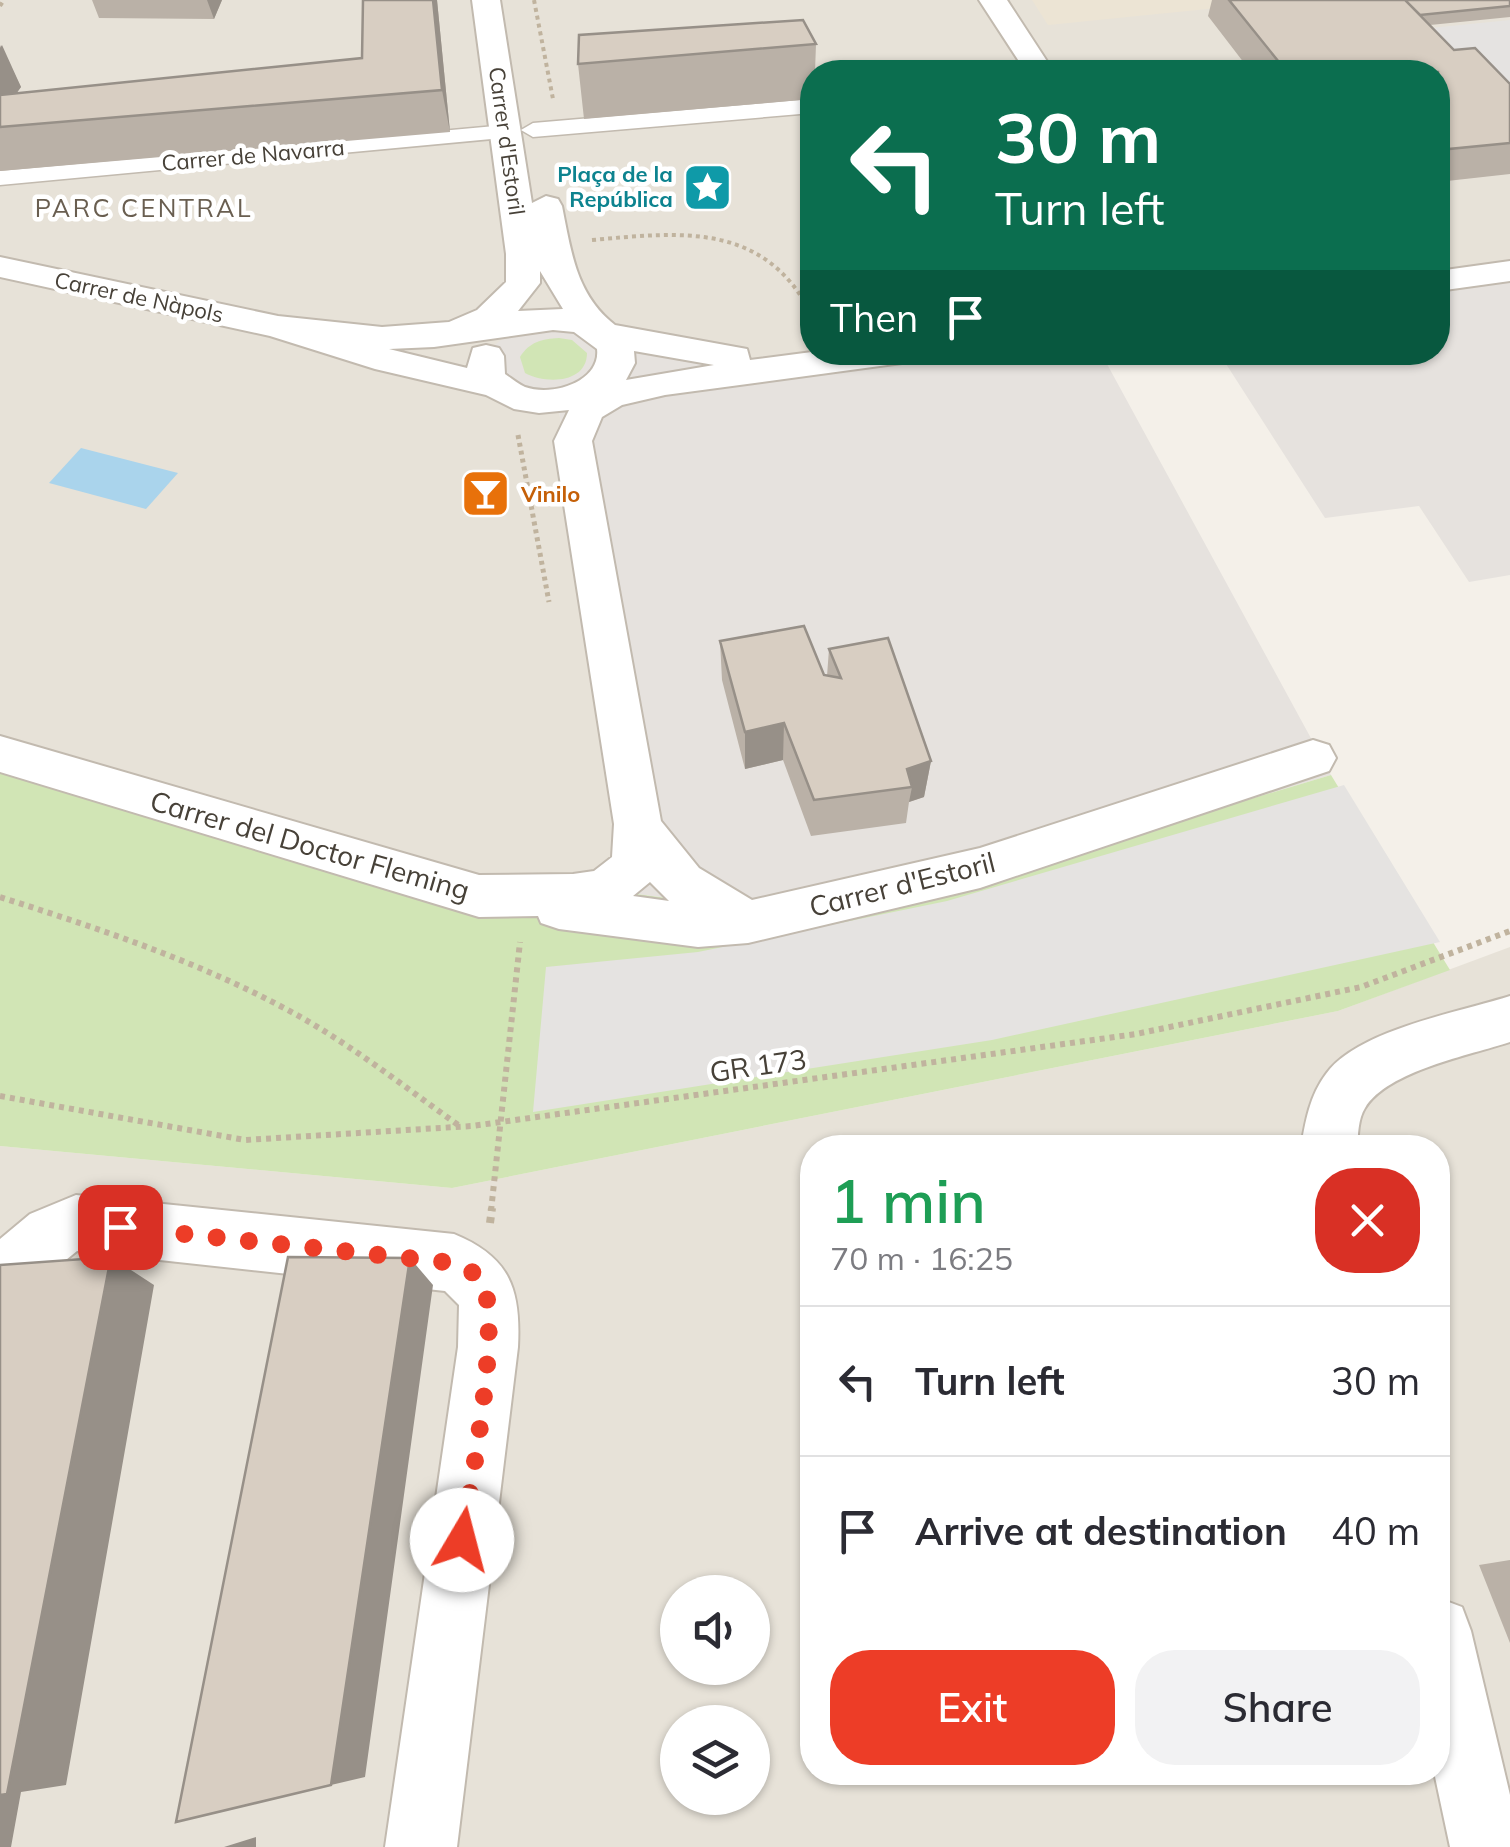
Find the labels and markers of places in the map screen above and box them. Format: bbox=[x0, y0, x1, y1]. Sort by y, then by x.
place label: Plaça de la República bbox=[557, 160, 673, 213]
place icon: Plaça de la República bbox=[682, 161, 734, 213]
bar icon: Vinilo bbox=[460, 468, 512, 520]
place label: Vinilo bbox=[520, 480, 580, 508]
pin bbox=[78, 1185, 163, 1270]

